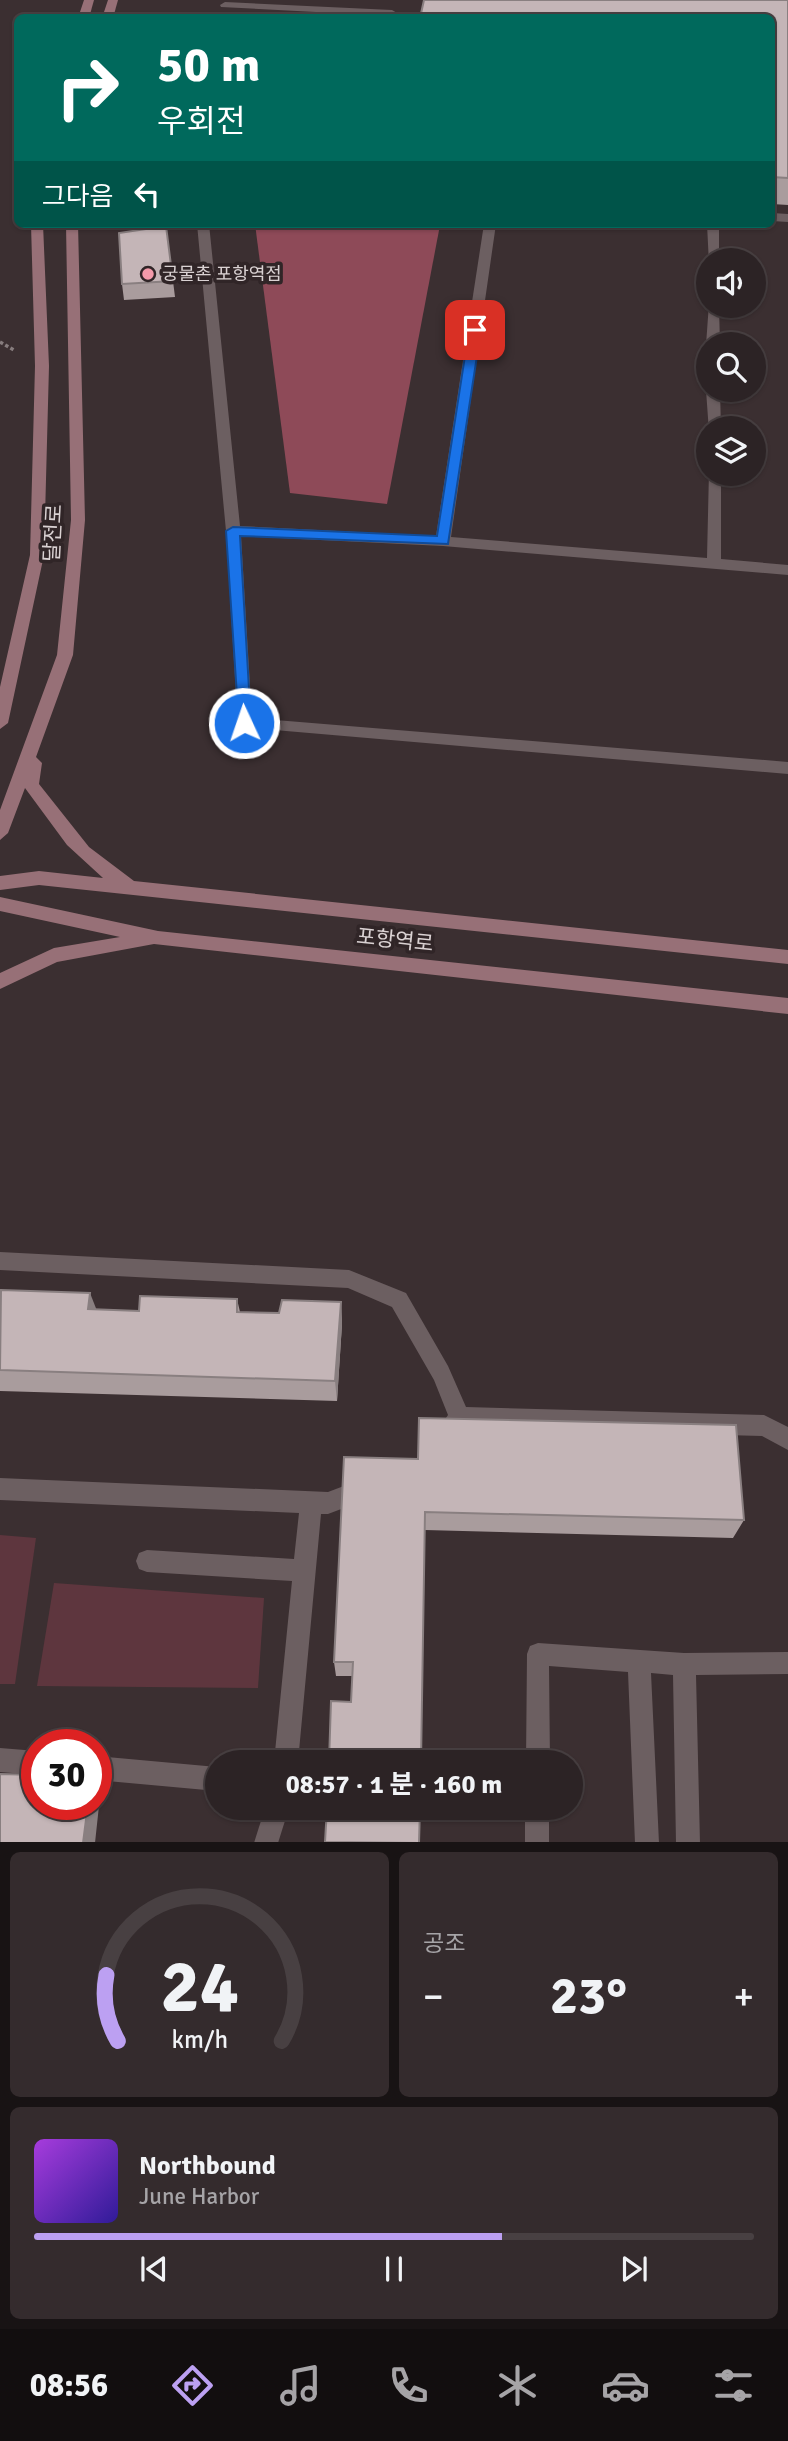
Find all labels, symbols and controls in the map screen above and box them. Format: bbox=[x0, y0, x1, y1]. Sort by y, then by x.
text: 50 m bbox=[157, 35, 260, 95]
icon: right bbox=[42, 42, 133, 133]
text: 우회전 bbox=[157, 102, 245, 141]
icon: left bbox=[128, 175, 166, 213]
text: 그다음 bbox=[42, 181, 114, 213]
map controls bbox=[696, 248, 766, 486]
button: sound bbox=[696, 248, 766, 318]
place label: 궁물촌 포항역점 bbox=[162, 263, 282, 285]
marker: 궁물촌 포항역점 bbox=[140, 266, 156, 282]
pin bbox=[445, 300, 505, 360]
icon: arrive bbox=[456, 311, 494, 349]
button: search bbox=[696, 332, 766, 402]
button: layers bbox=[696, 416, 766, 486]
street label: 달전로 bbox=[39, 503, 67, 563]
position arrow bbox=[207, 686, 281, 760]
street label: 포항역로 bbox=[355, 923, 435, 957]
speed limit sign: 30 bbox=[21, 1729, 112, 1820]
text: 08:57 · 1 분 · 160 m bbox=[286, 1769, 502, 1801]
text: 공조 bbox=[423, 1929, 465, 1958]
text: 24 bbox=[160, 1943, 239, 2032]
text: 23° bbox=[550, 1964, 627, 2028]
text: − bbox=[423, 1973, 444, 2020]
text: + bbox=[733, 1973, 754, 2020]
text: km/h bbox=[171, 2023, 228, 2054]
text: Northbound bbox=[139, 2150, 276, 2182]
text: June Harbor bbox=[139, 2182, 259, 2211]
icon: previous bbox=[135, 2250, 173, 2288]
icon: pause bbox=[375, 2250, 413, 2288]
icon: next bbox=[615, 2250, 653, 2288]
icon: directions bbox=[168, 2361, 217, 2410]
icon: music bbox=[276, 2361, 325, 2410]
icon: phone bbox=[384, 2361, 433, 2410]
icon: climate bbox=[493, 2361, 542, 2410]
icon: car bbox=[601, 2361, 650, 2410]
icon: filters bbox=[709, 2361, 758, 2410]
text: 08:56 bbox=[30, 2366, 108, 2405]

